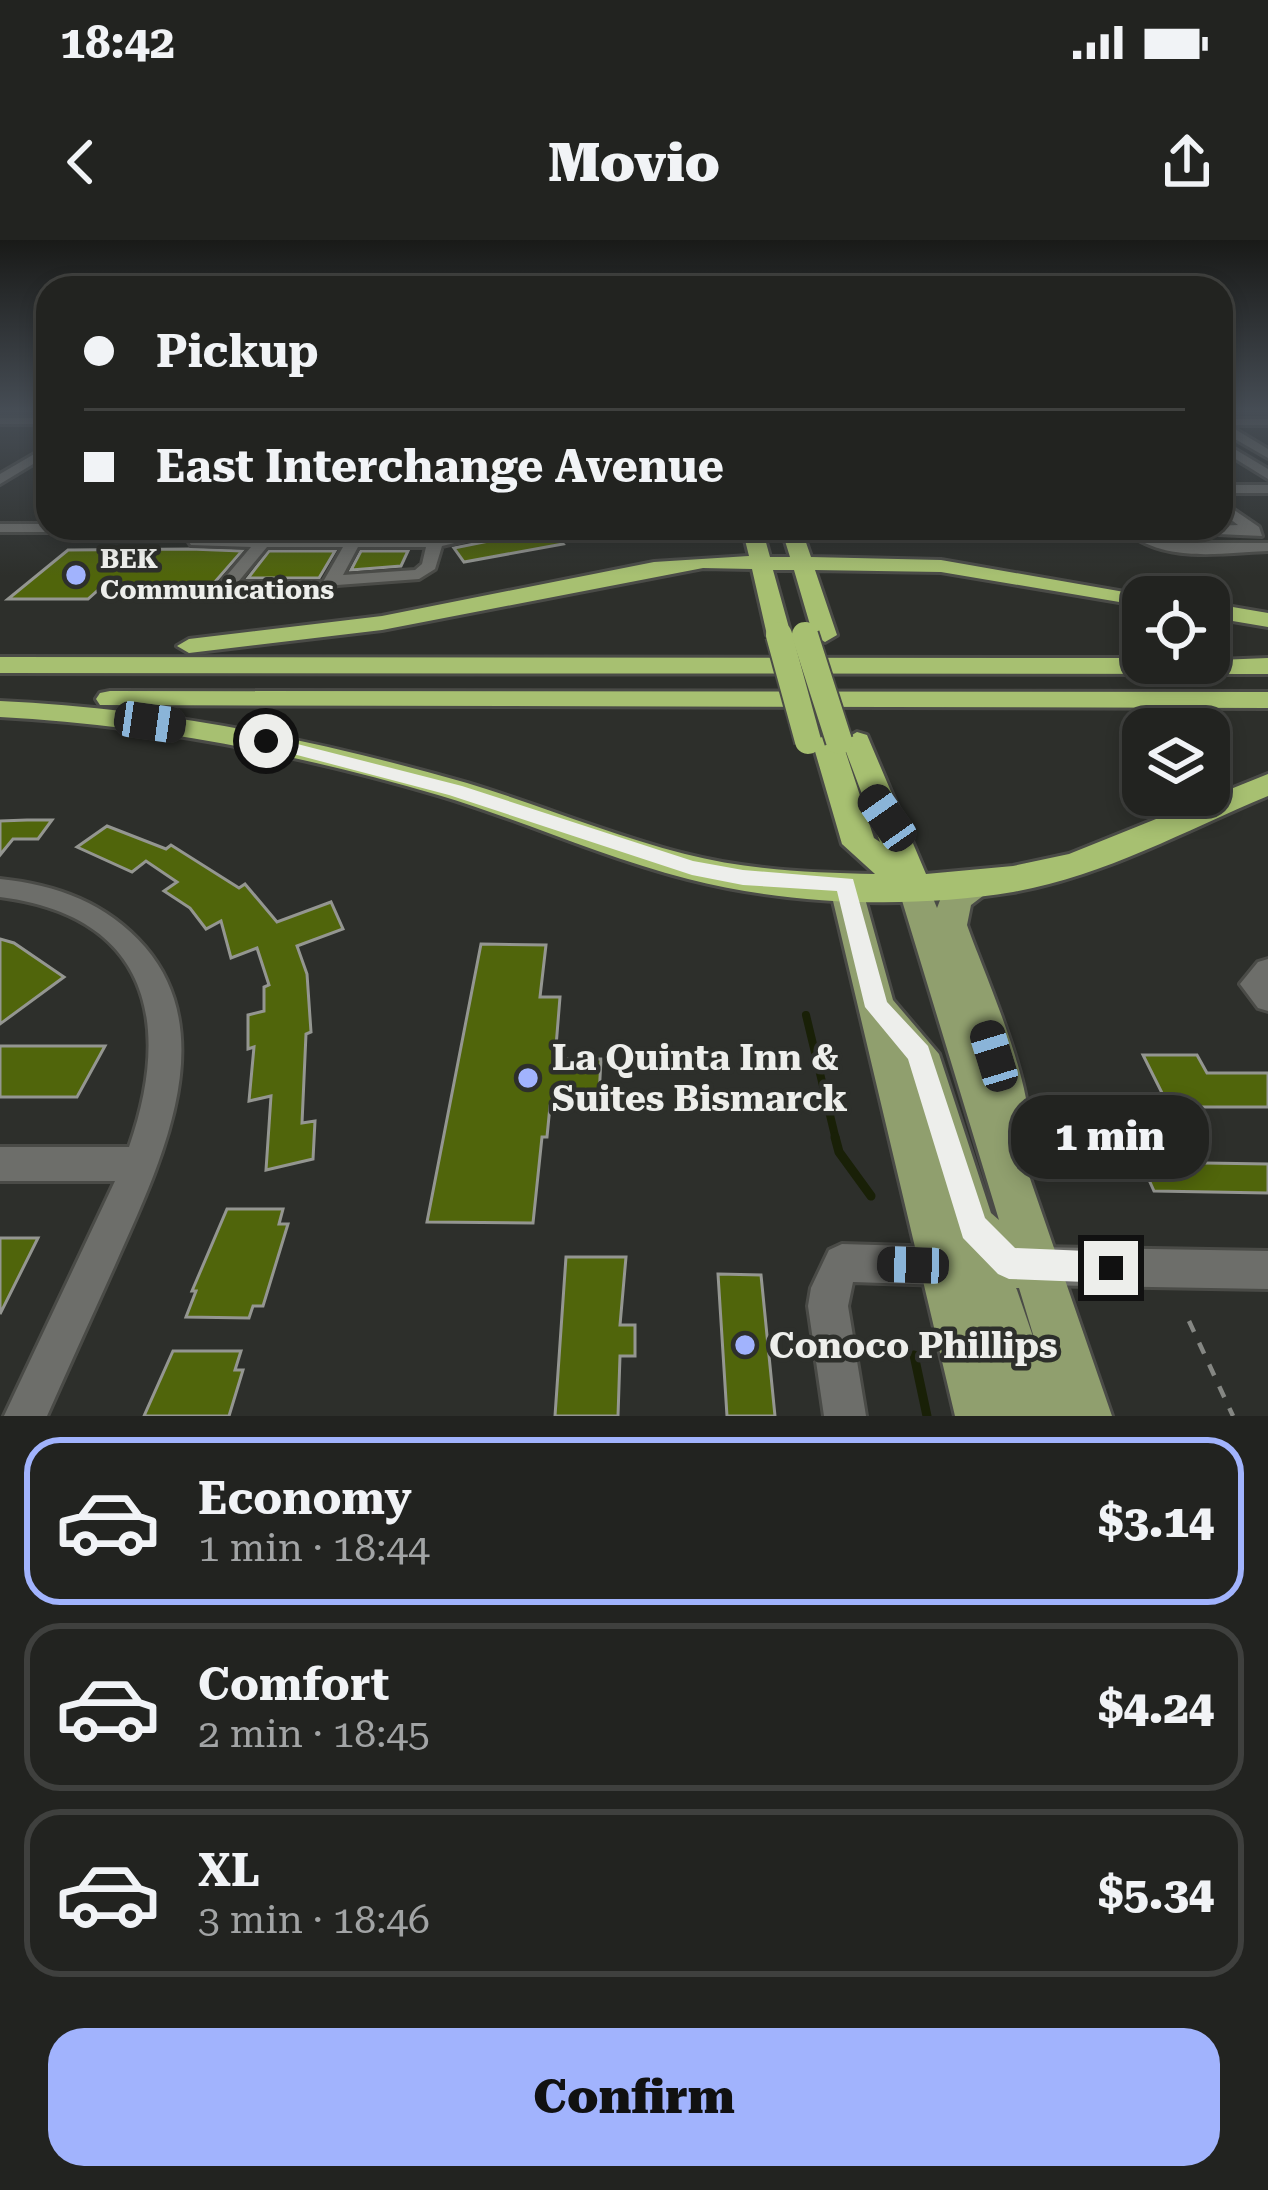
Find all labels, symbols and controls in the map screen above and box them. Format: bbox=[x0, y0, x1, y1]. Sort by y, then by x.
text: 18:42 bbox=[60, 16, 175, 69]
icon: back bbox=[48, 129, 114, 195]
icon: share bbox=[1154, 129, 1220, 195]
text: Movio bbox=[548, 131, 720, 194]
text: Pickup bbox=[156, 325, 319, 378]
text: East Interchange Avenue bbox=[156, 440, 724, 493]
place label: BEK Communications bbox=[100, 543, 334, 606]
marker: BEK Communications bbox=[63, 562, 89, 588]
map controls bbox=[1122, 576, 1230, 816]
button: locate bbox=[1122, 576, 1230, 684]
car bbox=[112, 699, 188, 745]
button: layers bbox=[1122, 708, 1230, 816]
route start bbox=[239, 714, 293, 768]
car bbox=[852, 778, 922, 858]
car bbox=[966, 1016, 1022, 1096]
place label: La Quinta Inn & Suites Bismarck bbox=[552, 1037, 848, 1120]
marker: La Quinta Inn & Suites Bismarck bbox=[515, 1065, 541, 1091]
callout: 1 min bbox=[1012, 1094, 1210, 1178]
text: 1 min bbox=[1055, 1114, 1165, 1160]
route end bbox=[1084, 1241, 1138, 1295]
car bbox=[876, 1246, 950, 1284]
place label: Conoco Phillips bbox=[769, 1325, 1058, 1367]
marker: Conoco Phillips bbox=[732, 1332, 758, 1358]
icon: car bbox=[54, 1467, 162, 1575]
text: Economy bbox=[198, 1472, 412, 1525]
text: $3.14 bbox=[1098, 1495, 1214, 1548]
text: 1 min · 18:44 bbox=[198, 1525, 430, 1571]
icon: car bbox=[54, 1653, 162, 1761]
text: Comfort bbox=[198, 1658, 389, 1711]
text: $4.24 bbox=[1098, 1681, 1214, 1734]
text: 2 min · 18:45 bbox=[198, 1711, 430, 1757]
icon: car bbox=[54, 1839, 162, 1947]
text: XL bbox=[198, 1844, 260, 1897]
text: $5.34 bbox=[1098, 1867, 1214, 1920]
text: 3 min · 18:46 bbox=[198, 1897, 430, 1943]
button: Confirm bbox=[48, 2028, 1220, 2166]

